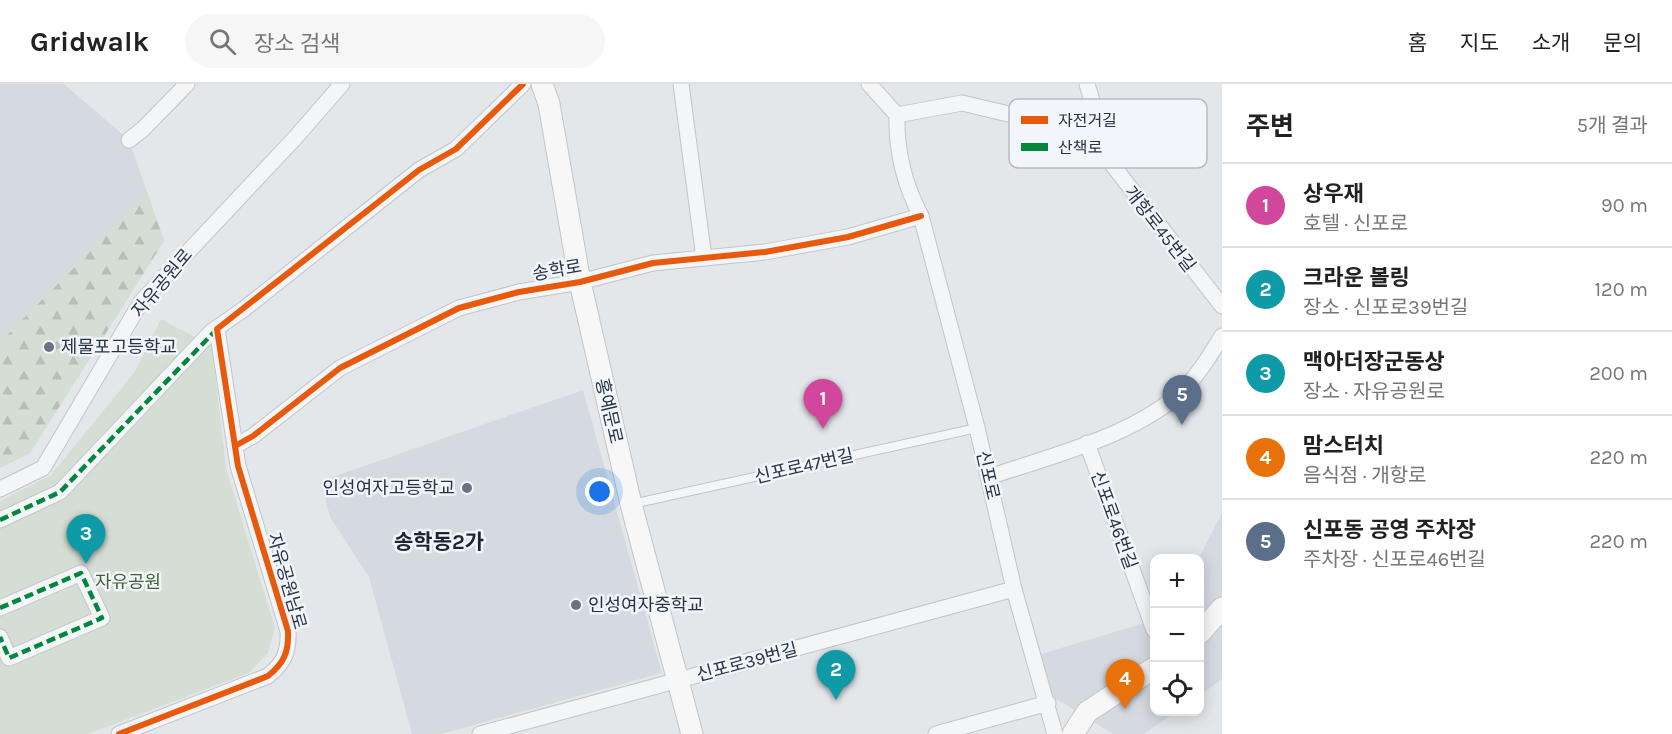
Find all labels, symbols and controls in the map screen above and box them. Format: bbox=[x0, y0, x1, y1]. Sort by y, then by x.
search box bbox=[185, 14, 605, 68]
text: Gridwalk bbox=[30, 25, 149, 58]
icon: search bbox=[206, 25, 239, 58]
text: 장소 검색 bbox=[254, 31, 340, 57]
text: 홈 bbox=[1408, 31, 1427, 55]
text: 지도 bbox=[1460, 31, 1499, 55]
text: 소개 bbox=[1532, 31, 1570, 55]
text: 문의 bbox=[1603, 31, 1642, 55]
legend bbox=[1009, 99, 1207, 168]
text: 자전거길 bbox=[1058, 111, 1117, 130]
text: 주변 bbox=[1246, 111, 1294, 142]
text: 5개 결과 bbox=[1577, 114, 1648, 137]
text: 산책로 bbox=[1058, 138, 1102, 157]
text: 상우재 bbox=[1303, 181, 1364, 207]
street label: 개항로45번길 bbox=[1120, 182, 1200, 276]
text: 1 bbox=[1262, 194, 1269, 217]
text: 90 m bbox=[1601, 194, 1648, 217]
text: 호텔 · 신포로 bbox=[1303, 212, 1408, 235]
street label: 자유공원로 bbox=[127, 244, 197, 322]
street label: 송학로 bbox=[531, 255, 583, 285]
text: 크라운 볼링 bbox=[1303, 265, 1410, 291]
text: 2 bbox=[1259, 278, 1272, 301]
text: 120 m bbox=[1594, 278, 1648, 301]
text: 장소 · 신포로39번길 bbox=[1303, 296, 1468, 319]
place label: 제물포고등학교 bbox=[61, 336, 177, 358]
marker: 제물포고등학교 bbox=[42, 340, 56, 354]
text: 맥아더장군동상 bbox=[1303, 349, 1445, 375]
text: 3 bbox=[1259, 362, 1272, 385]
text: 200 m bbox=[1589, 362, 1648, 385]
street label: 홍예문로 bbox=[591, 376, 627, 446]
pin: 5 bbox=[1162, 376, 1202, 425]
pin: 1 bbox=[804, 380, 842, 429]
text: 장소 · 자유공원로 bbox=[1303, 380, 1445, 403]
text: 맘스터치 bbox=[1303, 433, 1384, 459]
street label: 신포로47번길 bbox=[752, 444, 856, 488]
text: 4 bbox=[1260, 446, 1271, 469]
text: 220 m bbox=[1589, 446, 1648, 469]
street label: 신포로 bbox=[972, 448, 1004, 502]
text: 음식점 · 개항로 bbox=[1303, 464, 1426, 487]
street label: 신포로46번길 bbox=[1086, 468, 1142, 572]
place label: 인성여자고등학교 bbox=[323, 477, 455, 499]
your location bbox=[585, 477, 614, 506]
marker: 인성여자고등학교 bbox=[460, 481, 474, 495]
pin: 3 bbox=[66, 514, 106, 564]
text: 신포동 공영 주차장 bbox=[1303, 517, 1476, 543]
street label: 자유공원남로 bbox=[263, 530, 311, 632]
district label: 송학동2가 bbox=[394, 530, 484, 554]
text: 5 bbox=[1260, 530, 1271, 553]
text: 220 m bbox=[1589, 530, 1648, 553]
text: 주차장 · 신포로46번길 bbox=[1303, 548, 1486, 571]
map controls bbox=[1150, 554, 1204, 716]
button: + bbox=[1150, 554, 1204, 608]
park label: 자유공원 bbox=[95, 571, 161, 593]
place label: 인성여자중학교 bbox=[588, 594, 704, 616]
marker: 인성여자중학교 bbox=[569, 598, 583, 612]
button: − bbox=[1150, 608, 1204, 662]
street label: 신포로39번길 bbox=[694, 638, 800, 686]
pin: 2 bbox=[816, 650, 856, 700]
pin: 4 bbox=[1106, 660, 1144, 709]
button: locate bbox=[1150, 662, 1204, 716]

